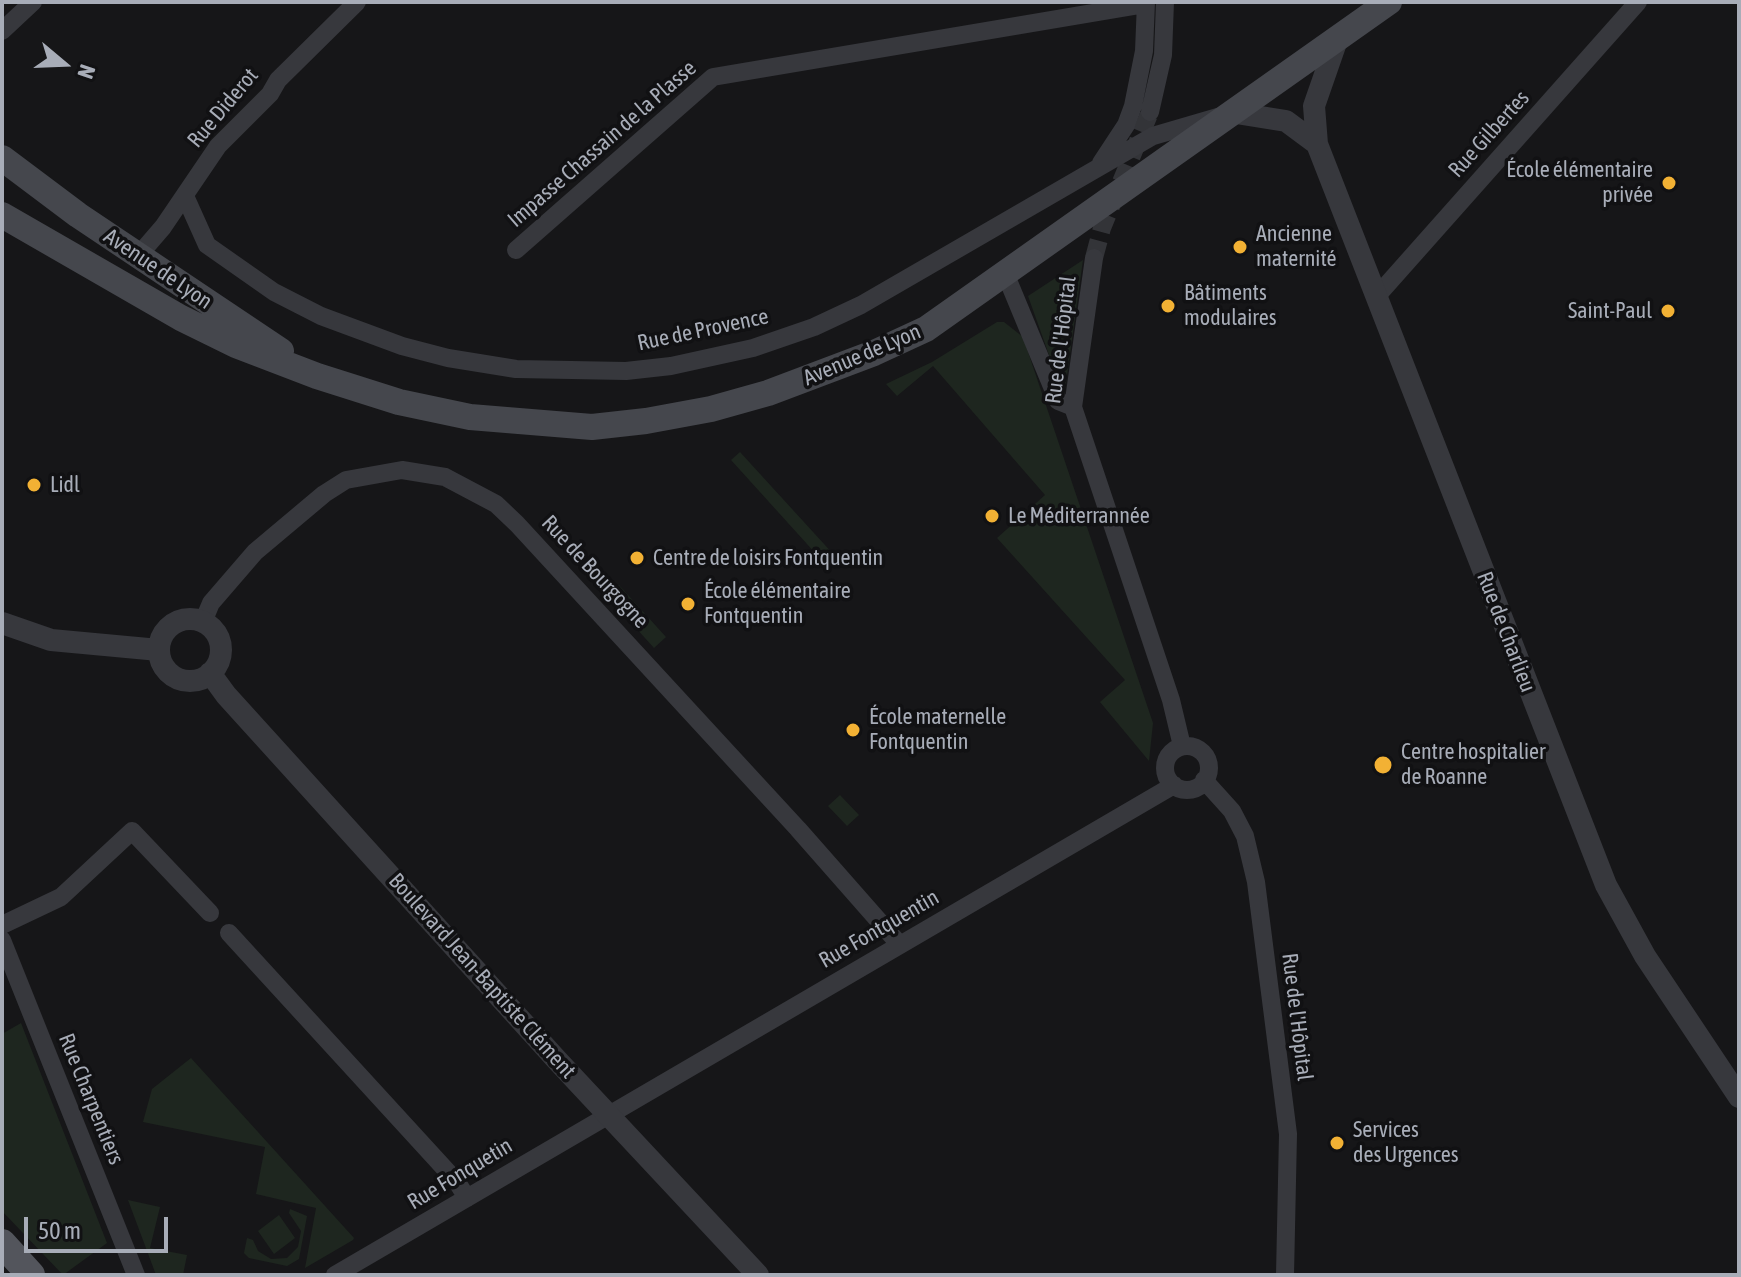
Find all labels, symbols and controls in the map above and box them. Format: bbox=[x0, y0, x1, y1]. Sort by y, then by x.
north arrow bbox=[24, 24, 104, 104]
street label: Impasse Chassain de la Plasse bbox=[502, 55, 702, 233]
text: N bbox=[72, 61, 101, 82]
street label: Rue Diderot bbox=[182, 63, 264, 153]
street label: Rue Gilbertes bbox=[1443, 85, 1535, 183]
place label: École élémentaire privée bbox=[1506, 157, 1653, 208]
marker: École élémentaire privée bbox=[1660, 174, 1678, 192]
place label: Ancienne maternité bbox=[1256, 221, 1336, 272]
street label: Avenue de Lyon bbox=[99, 223, 217, 315]
marker: Ancienne maternité bbox=[1231, 238, 1249, 256]
street label: Rue de l'Hôpital bbox=[1040, 275, 1082, 405]
place label: Bâtiments modulaires bbox=[1184, 280, 1277, 332]
marker: Bâtiments modulaires bbox=[1159, 297, 1177, 315]
place label: Saint-Paul bbox=[1568, 298, 1652, 324]
marker: Saint-Paul bbox=[1659, 302, 1677, 320]
street label: Rue de Provence bbox=[635, 303, 771, 357]
street label: Avenue de Lyon bbox=[799, 318, 925, 392]
place label: Lidl bbox=[50, 472, 80, 498]
marker: Lidl bbox=[25, 476, 43, 494]
place label: Le Méditerrannée bbox=[1008, 503, 1150, 529]
marker: Le Méditerrannée bbox=[983, 507, 1001, 525]
street label: Rue de Bourgogne bbox=[536, 510, 654, 634]
place label: Centre de loisirs Fontquentin bbox=[653, 545, 883, 571]
marker: Centre de loisirs Fontquentin bbox=[628, 549, 646, 567]
street label: Rue de Charlieu bbox=[1471, 568, 1541, 696]
place label: École élémentaire Fontquentin bbox=[704, 578, 851, 630]
marker: École élémentaire Fontquentin bbox=[679, 595, 697, 613]
place label: École maternelle Fontquentin bbox=[869, 704, 1006, 756]
marker: École maternelle Fontquentin bbox=[844, 721, 862, 739]
place label: Centre hospitalier de Roanne bbox=[1401, 739, 1546, 790]
marker: Centre hospitalier de Roanne bbox=[1372, 754, 1394, 776]
street label: Boulevard Jean-Baptiste Clément bbox=[383, 868, 581, 1084]
street label: Rue Fontquentin bbox=[814, 884, 944, 974]
street label: Rue de l'Hôpital bbox=[1276, 952, 1318, 1082]
street label: Rue Charpentiers bbox=[53, 1030, 129, 1168]
place label: Services des Urgences bbox=[1353, 1117, 1459, 1168]
street label: Rue Fonquetin bbox=[403, 1133, 517, 1215]
marker: Services des Urgences bbox=[1328, 1134, 1346, 1152]
scale bar bbox=[28, 1201, 172, 1251]
text: 50 m bbox=[38, 1217, 81, 1244]

